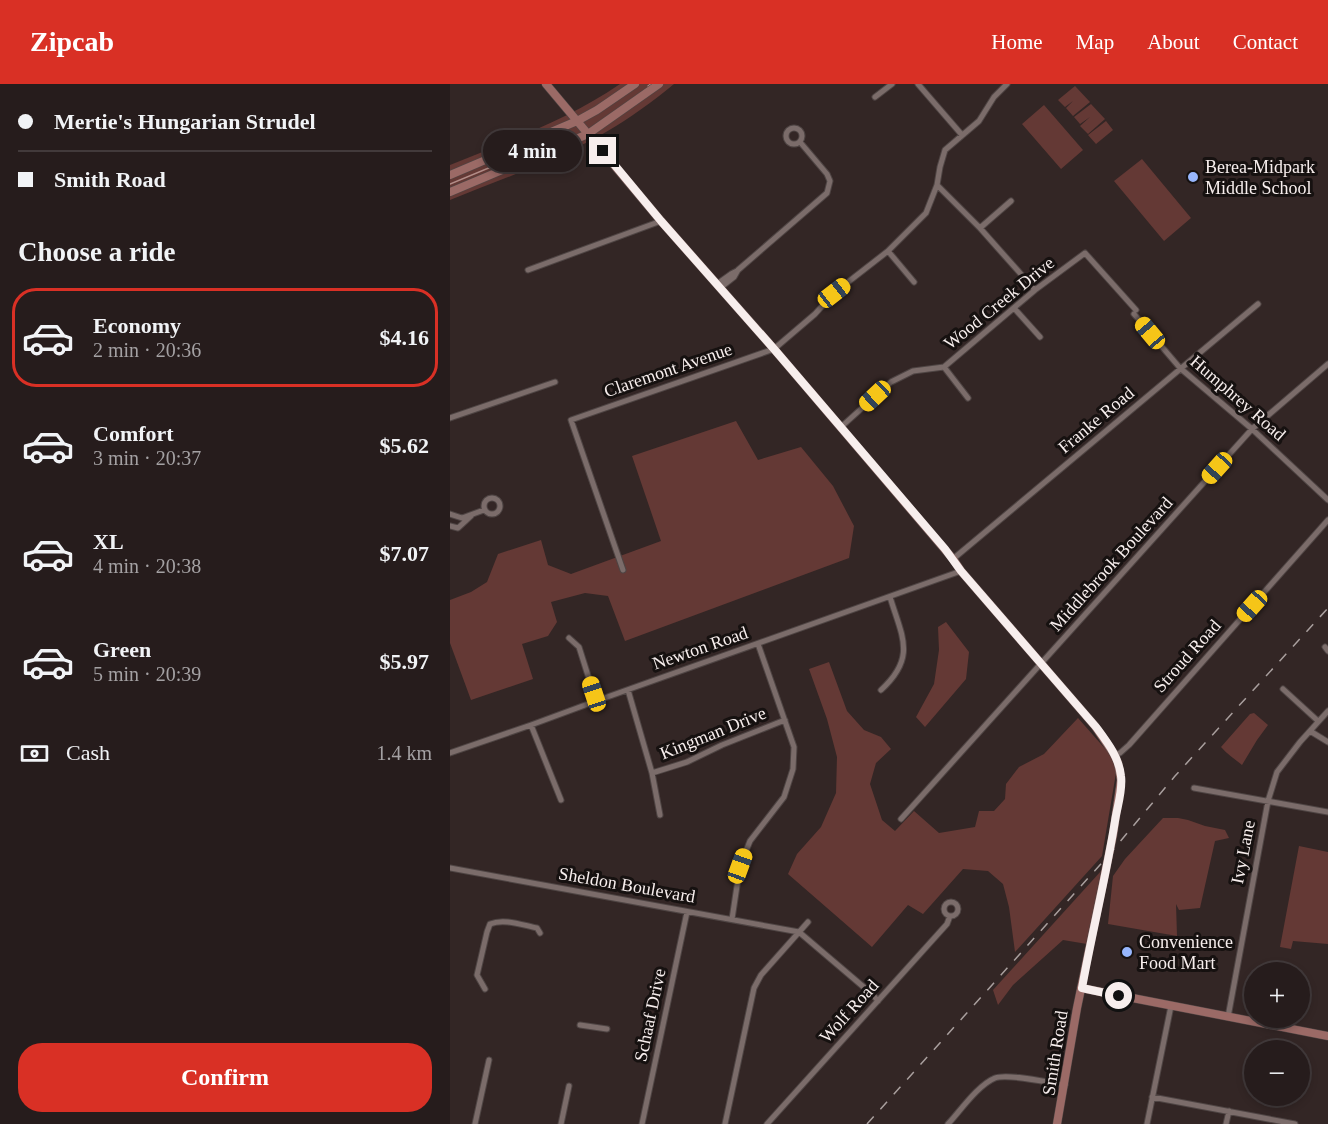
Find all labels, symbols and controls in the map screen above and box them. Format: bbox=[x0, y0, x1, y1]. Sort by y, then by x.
text: Zipcab bbox=[30, 26, 114, 57]
text: Home bbox=[991, 30, 1043, 54]
text: Map bbox=[1076, 30, 1114, 54]
text: About bbox=[1147, 30, 1200, 54]
text: Contact bbox=[1233, 30, 1298, 54]
text: Mertie's Hungarian Strudel bbox=[54, 109, 316, 134]
callout: 4 min bbox=[483, 130, 582, 172]
route end bbox=[589, 137, 616, 164]
text: 4 min bbox=[508, 140, 557, 162]
place label: Berea-Midpark Middle School bbox=[1205, 157, 1315, 198]
text: Smith Road bbox=[54, 167, 166, 192]
marker: Berea-Midpark Middle School bbox=[1186, 170, 1200, 184]
text: Choose a ride bbox=[18, 237, 176, 267]
street label: Wood Creek Drive bbox=[940, 253, 1058, 353]
car bbox=[814, 275, 854, 311]
icon: car bbox=[21, 311, 75, 365]
text: Economy bbox=[93, 313, 181, 338]
car bbox=[1132, 313, 1168, 353]
text: $4.16 bbox=[380, 325, 429, 350]
text: 2 min · 20:36 bbox=[93, 339, 201, 361]
street label: Claremont Avenue bbox=[601, 339, 735, 401]
street label: Humphrey Road bbox=[1186, 351, 1290, 445]
car bbox=[856, 377, 894, 415]
street label: Franke Road bbox=[1054, 383, 1138, 457]
icon: car bbox=[21, 419, 75, 473]
text: Comfort bbox=[93, 421, 174, 446]
text: $5.62 bbox=[380, 433, 429, 458]
text: 3 min · 20:37 bbox=[93, 447, 201, 469]
car bbox=[1198, 449, 1236, 487]
street label: Middlebrook Boulevard bbox=[1046, 493, 1176, 635]
icon: car bbox=[21, 527, 75, 581]
text: XL bbox=[93, 529, 124, 554]
text: $7.07 bbox=[380, 541, 429, 566]
text: 4 min · 20:38 bbox=[93, 555, 201, 577]
car bbox=[1233, 587, 1271, 625]
street label: Stroud Road bbox=[1149, 616, 1225, 696]
street label: Newton Road bbox=[650, 622, 750, 674]
icon: car bbox=[21, 635, 75, 689]
text: Green bbox=[93, 637, 151, 662]
text: $5.97 bbox=[380, 649, 429, 674]
text: 5 min · 20:39 bbox=[93, 663, 201, 685]
car bbox=[580, 674, 608, 714]
street label: Kingman Drive bbox=[657, 703, 769, 763]
icon: cash bbox=[18, 737, 51, 770]
text: Cash bbox=[66, 740, 110, 765]
text: 1.4 km bbox=[376, 742, 432, 764]
street label: Ivy Lane bbox=[1227, 818, 1259, 886]
car bbox=[725, 846, 755, 886]
street label: Sheldon Boulevard bbox=[557, 863, 697, 907]
place label: Convenience Food Mart bbox=[1139, 932, 1233, 973]
marker: Convenience Food Mart bbox=[1120, 945, 1134, 959]
map controls bbox=[1244, 962, 1310, 1106]
button: + bbox=[1244, 962, 1310, 1028]
street label: Schaaf Drive bbox=[630, 967, 670, 1063]
street label: Wolf Road bbox=[815, 975, 883, 1047]
route start bbox=[1105, 982, 1132, 1009]
street label: Smith Road bbox=[1038, 1009, 1072, 1097]
button: − bbox=[1244, 1040, 1310, 1106]
button: Confirm bbox=[18, 1043, 432, 1112]

